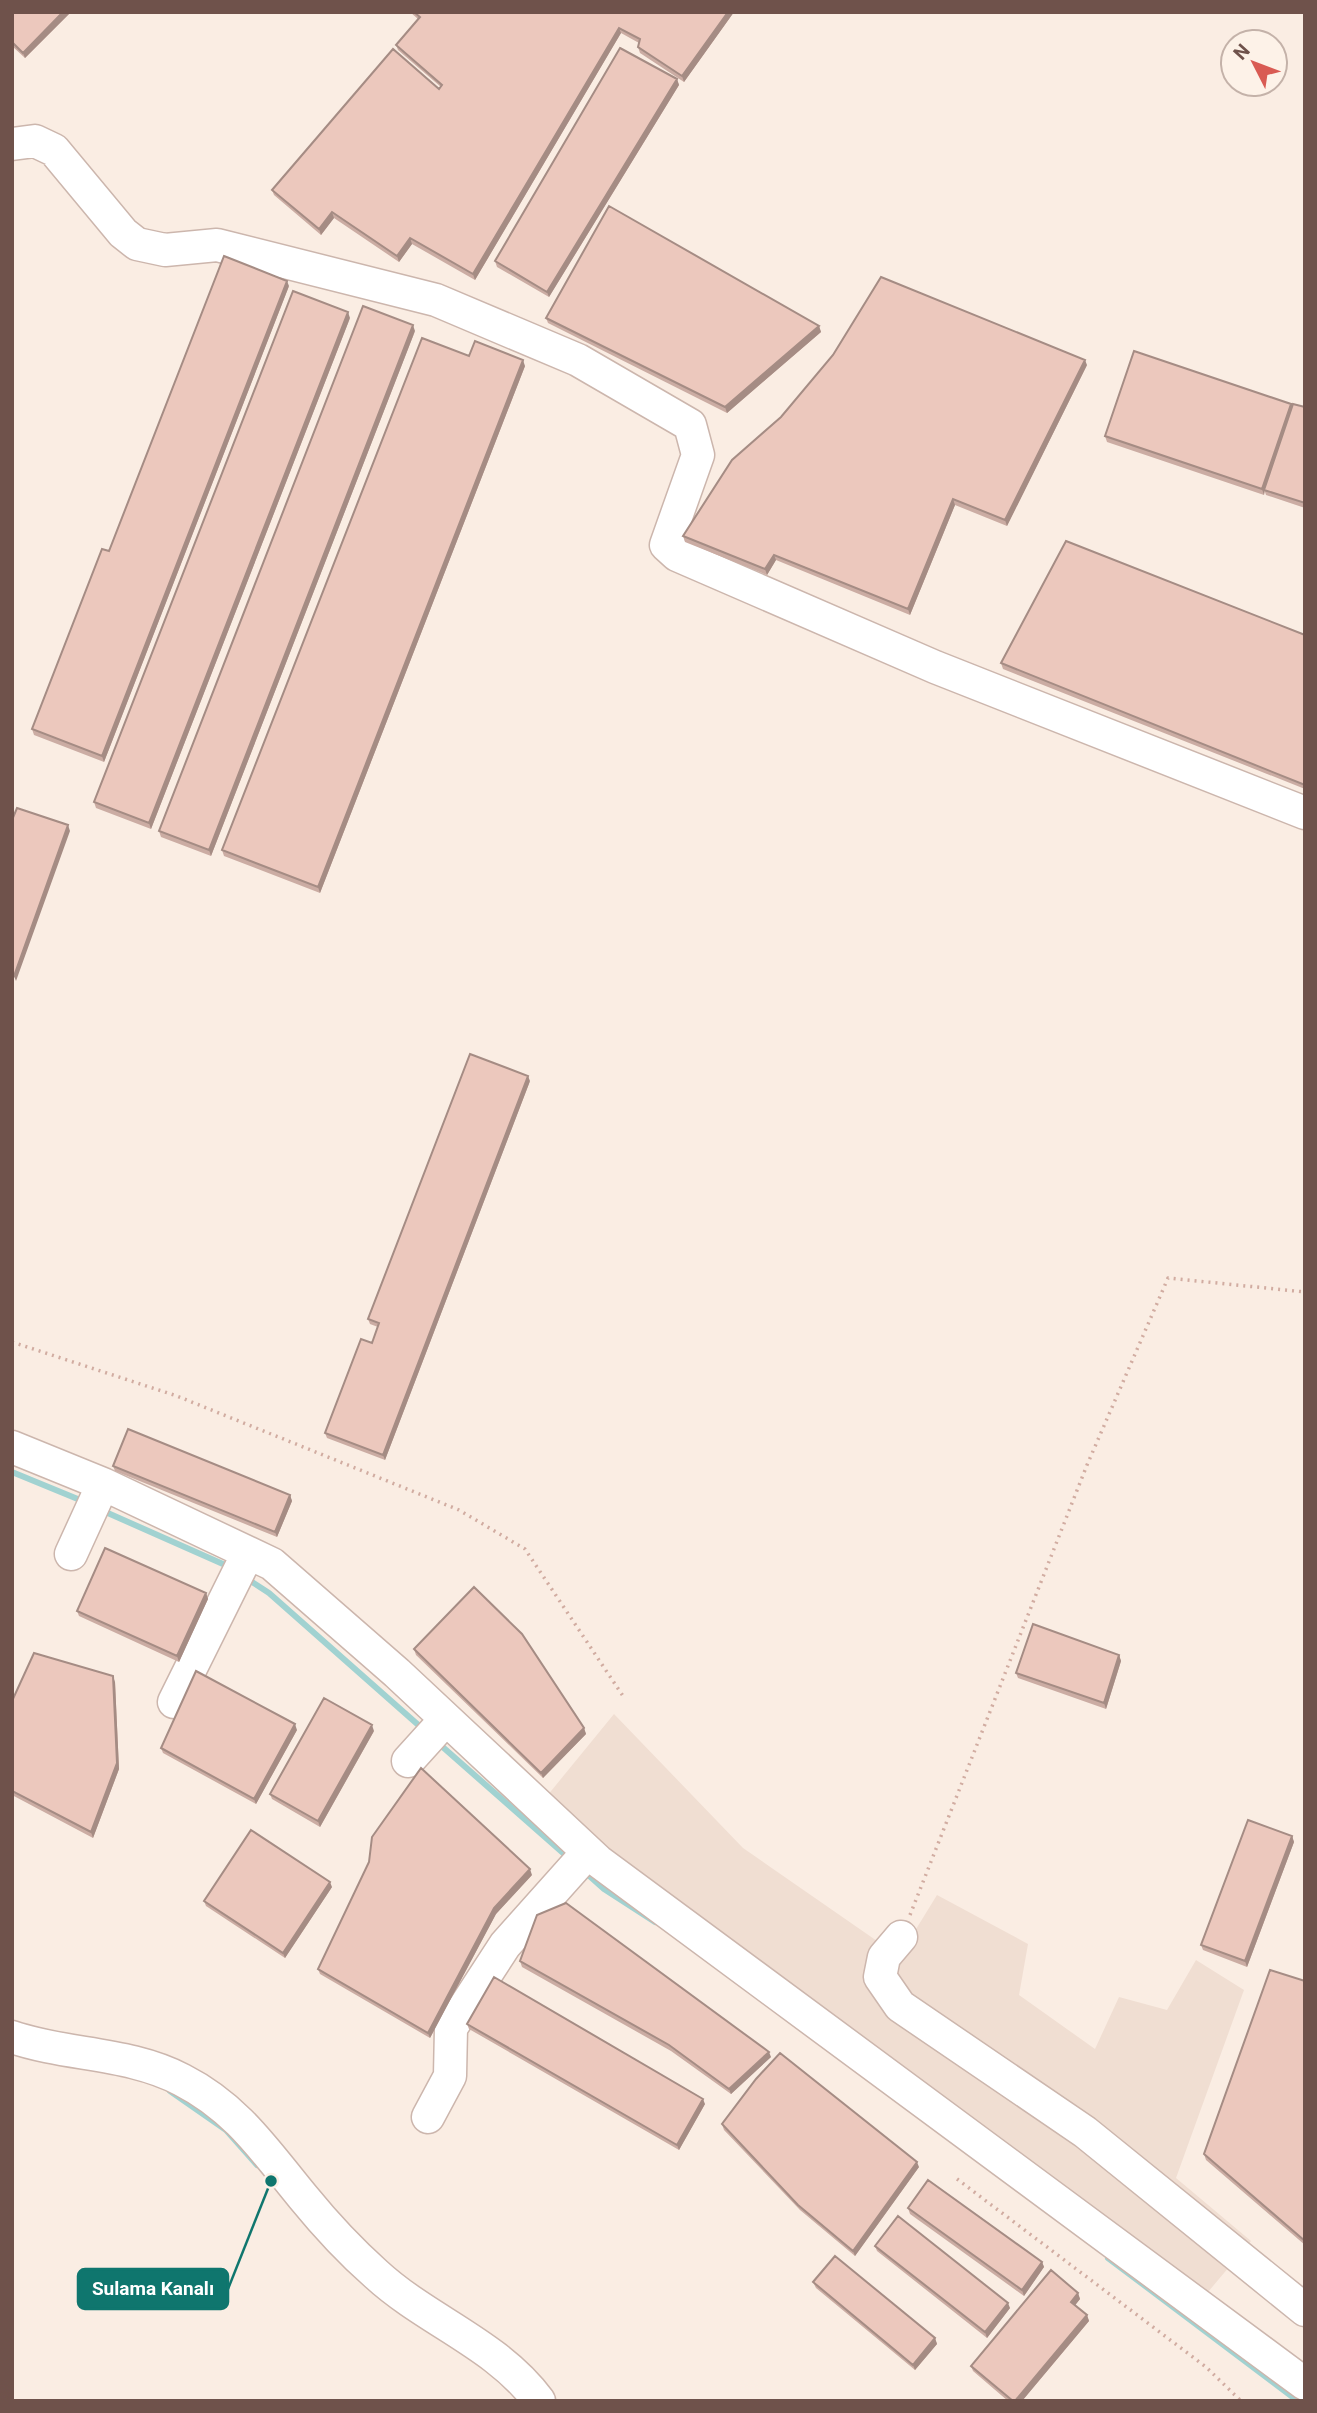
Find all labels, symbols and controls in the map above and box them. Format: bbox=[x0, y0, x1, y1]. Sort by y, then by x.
north arrow bbox=[1219, 28, 1289, 98]
text: N bbox=[1229, 39, 1255, 65]
callout: Sulama Kanalı bbox=[78, 2269, 228, 2309]
text: Sulama Kanalı bbox=[92, 2277, 214, 2300]

